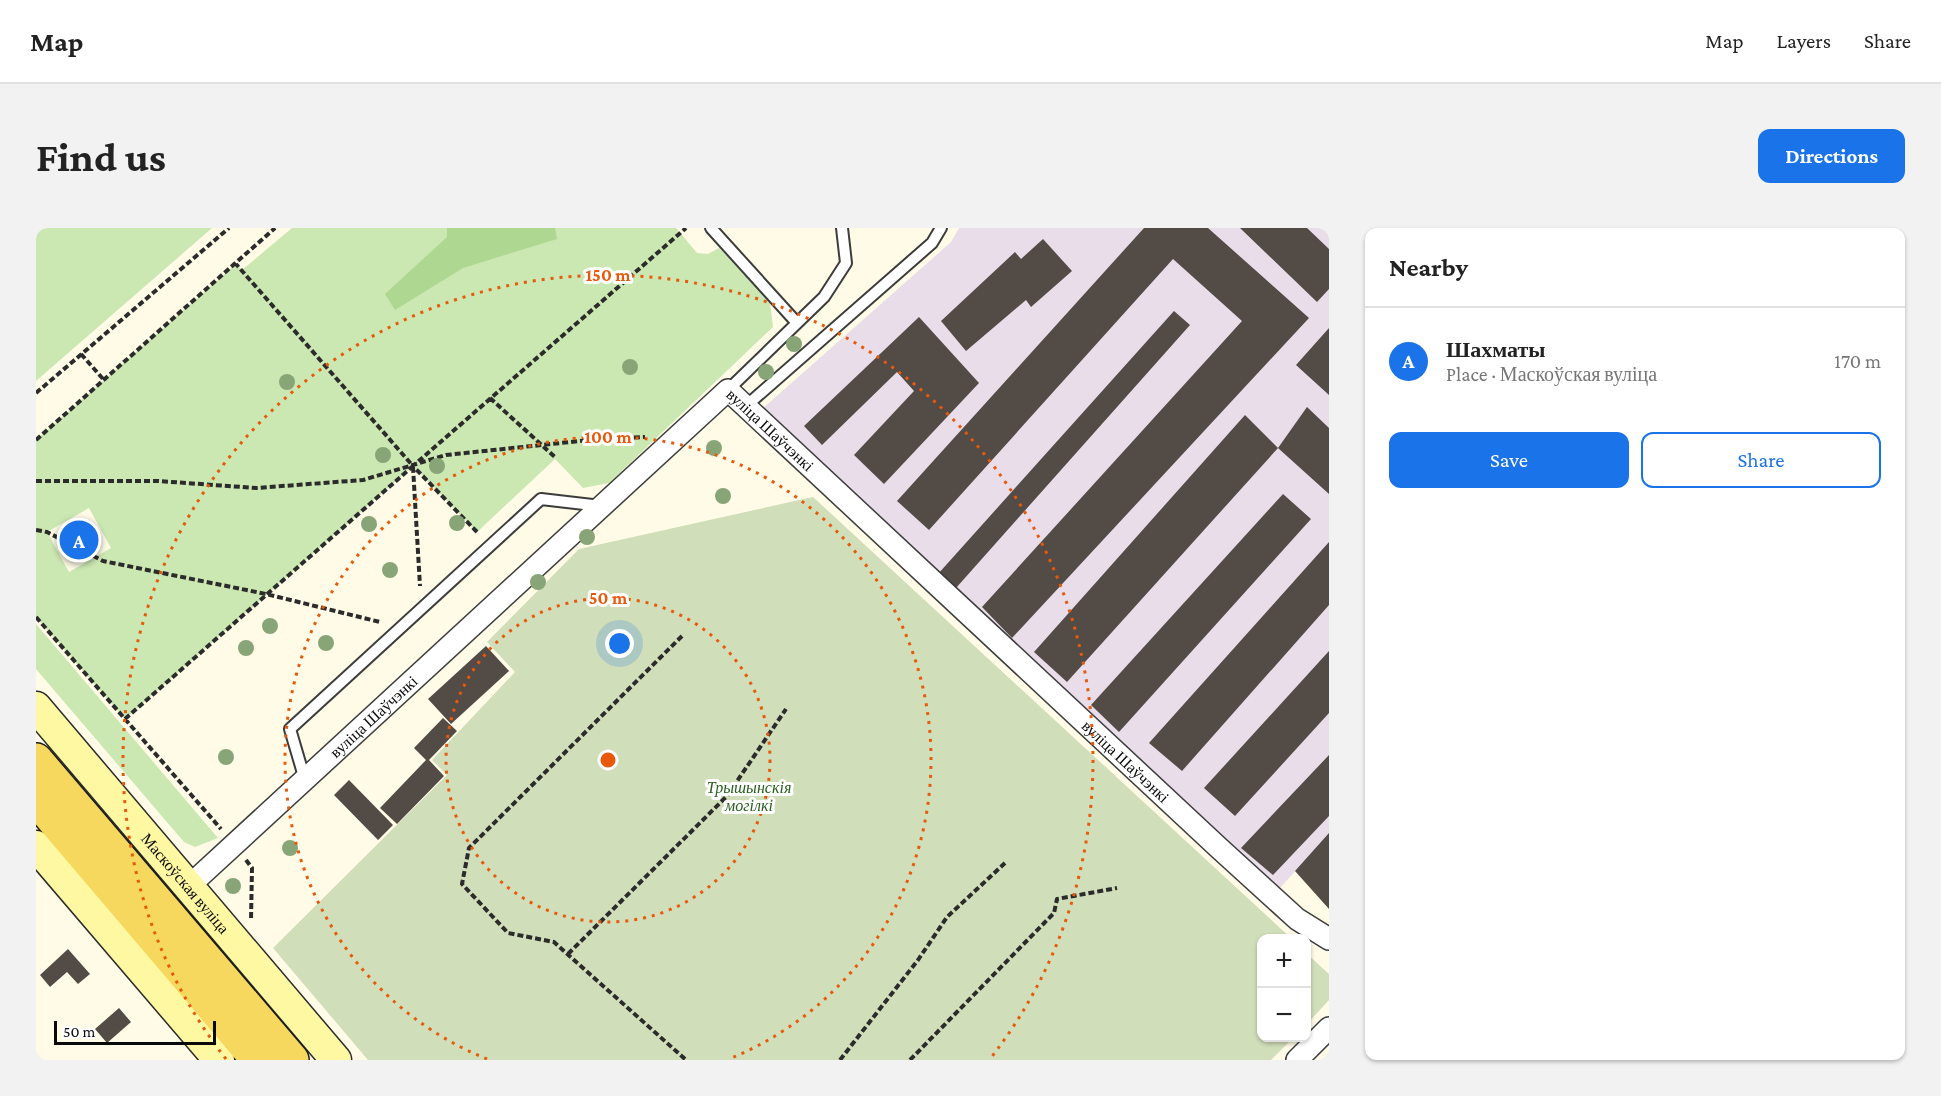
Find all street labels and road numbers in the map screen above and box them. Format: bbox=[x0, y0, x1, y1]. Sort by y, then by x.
street label: вуліца Шаўчэнкі bbox=[724, 385, 818, 475]
street label: вуліца Шаўчэнкі bbox=[326, 672, 421, 761]
street label: вуліца Шаўчэнкі bbox=[1079, 717, 1173, 806]
street label: Маскоўская вуліца bbox=[138, 830, 233, 937]

